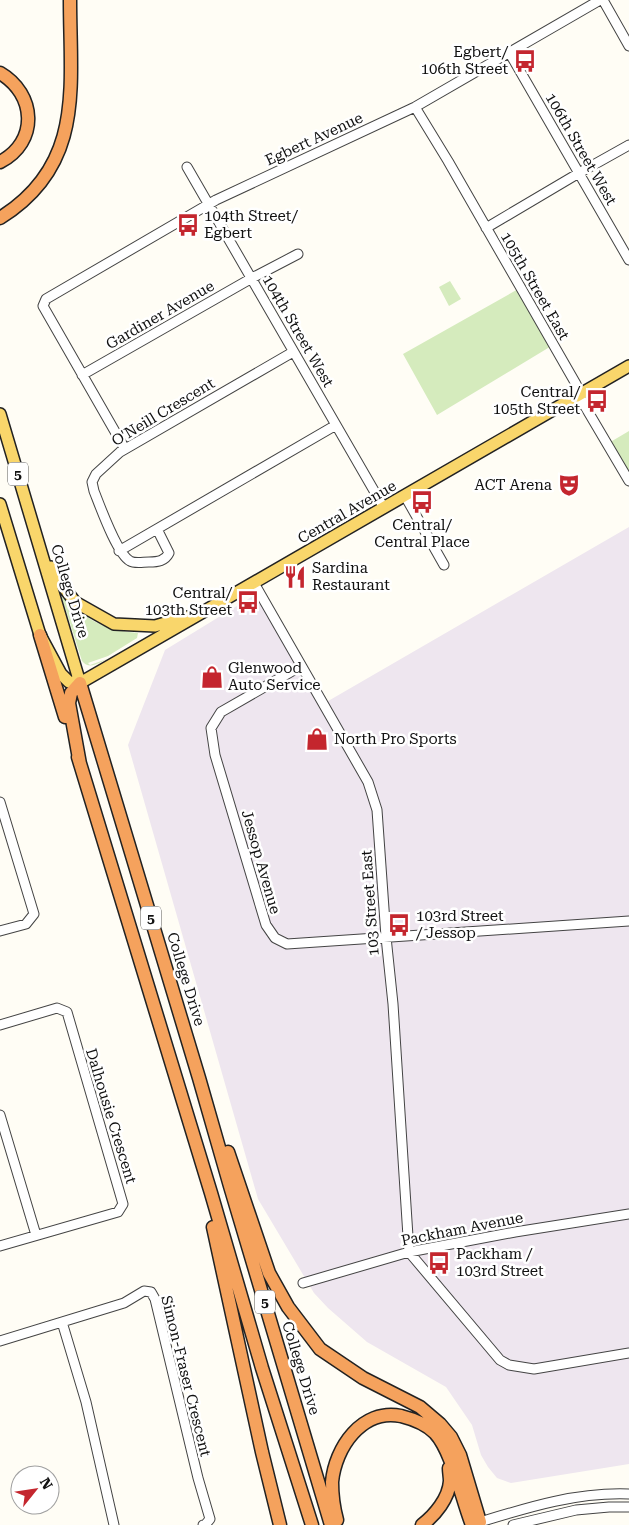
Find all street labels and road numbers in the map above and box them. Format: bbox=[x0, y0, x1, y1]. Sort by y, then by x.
street label: 106th Street West bbox=[542, 90, 621, 209]
street label: Egbert Avenue bbox=[262, 109, 366, 169]
street label: 105th Street East bbox=[497, 229, 573, 344]
street label: 104th Street West bbox=[259, 272, 338, 391]
street label: Gardiner Avenue bbox=[103, 277, 217, 353]
street label: O'Neill Crescent bbox=[108, 374, 218, 450]
road number: 5 bbox=[8, 462, 28, 486]
street label: Central Avenue bbox=[295, 477, 399, 547]
street label: College Drive bbox=[47, 542, 93, 640]
street label: Jessop Avenue bbox=[238, 808, 284, 916]
street label: 103 Street East bbox=[357, 849, 383, 957]
road number: 5 bbox=[141, 906, 161, 930]
street label: College Drive bbox=[163, 930, 209, 1028]
street label: Dalhousie Crescent bbox=[82, 1046, 140, 1186]
street label: Packham Avenue bbox=[400, 1208, 524, 1250]
road number: 5 bbox=[255, 1290, 275, 1314]
street label: Simon-Fraser Crescent bbox=[157, 1293, 215, 1459]
street label: College Drive bbox=[278, 1319, 324, 1417]

